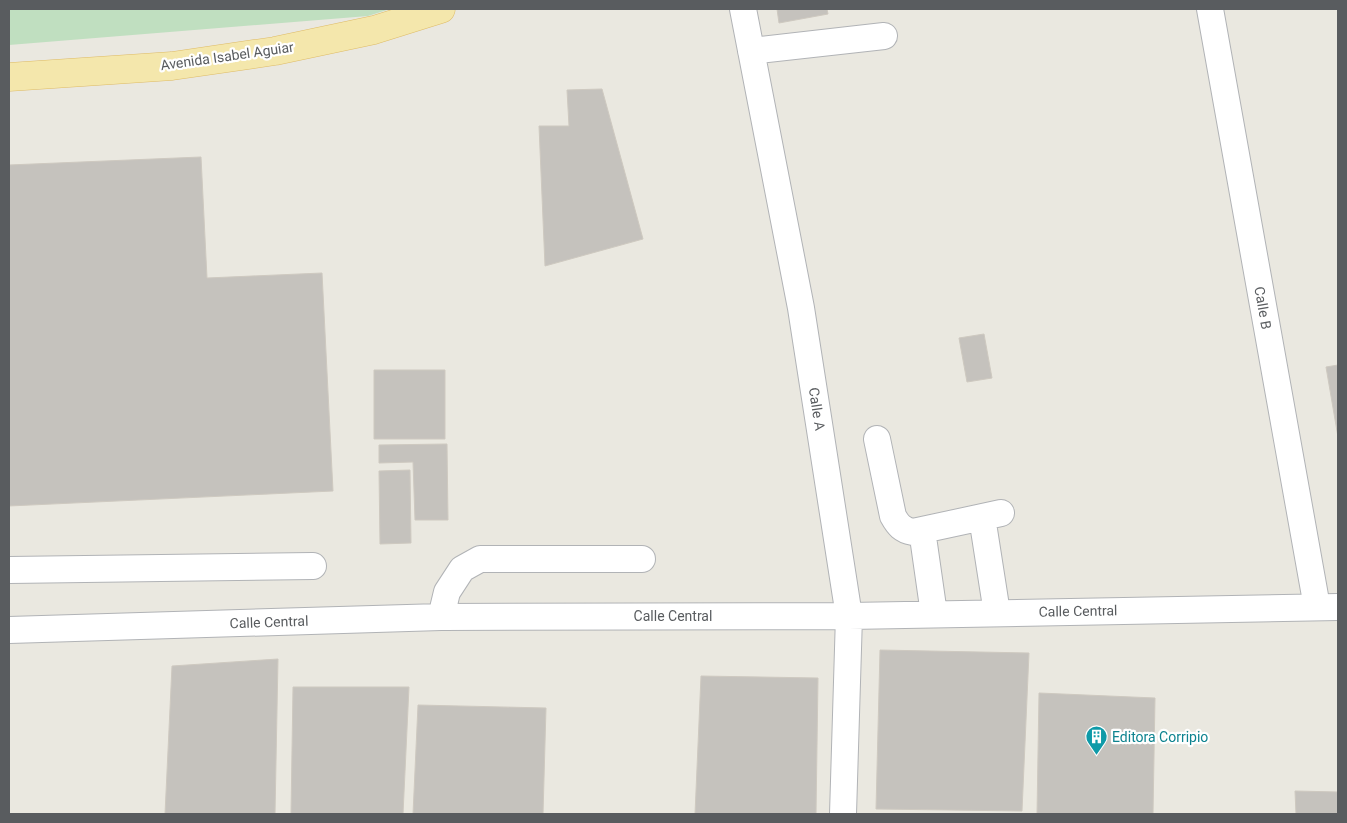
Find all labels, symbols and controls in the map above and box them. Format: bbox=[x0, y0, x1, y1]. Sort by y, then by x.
street label: Avenida Isabel Aguiar bbox=[159, 39, 295, 73]
street label: Calle B bbox=[1251, 285, 1275, 331]
street label: Calle A bbox=[806, 386, 828, 432]
street label: Calle Central bbox=[1038, 602, 1118, 620]
street label: Calle Central bbox=[634, 608, 712, 624]
street label: Calle Central bbox=[229, 613, 309, 631]
building icon: Editora Corripio bbox=[1084, 725, 1108, 756]
place label: Editora Corripio bbox=[1112, 729, 1208, 745]

